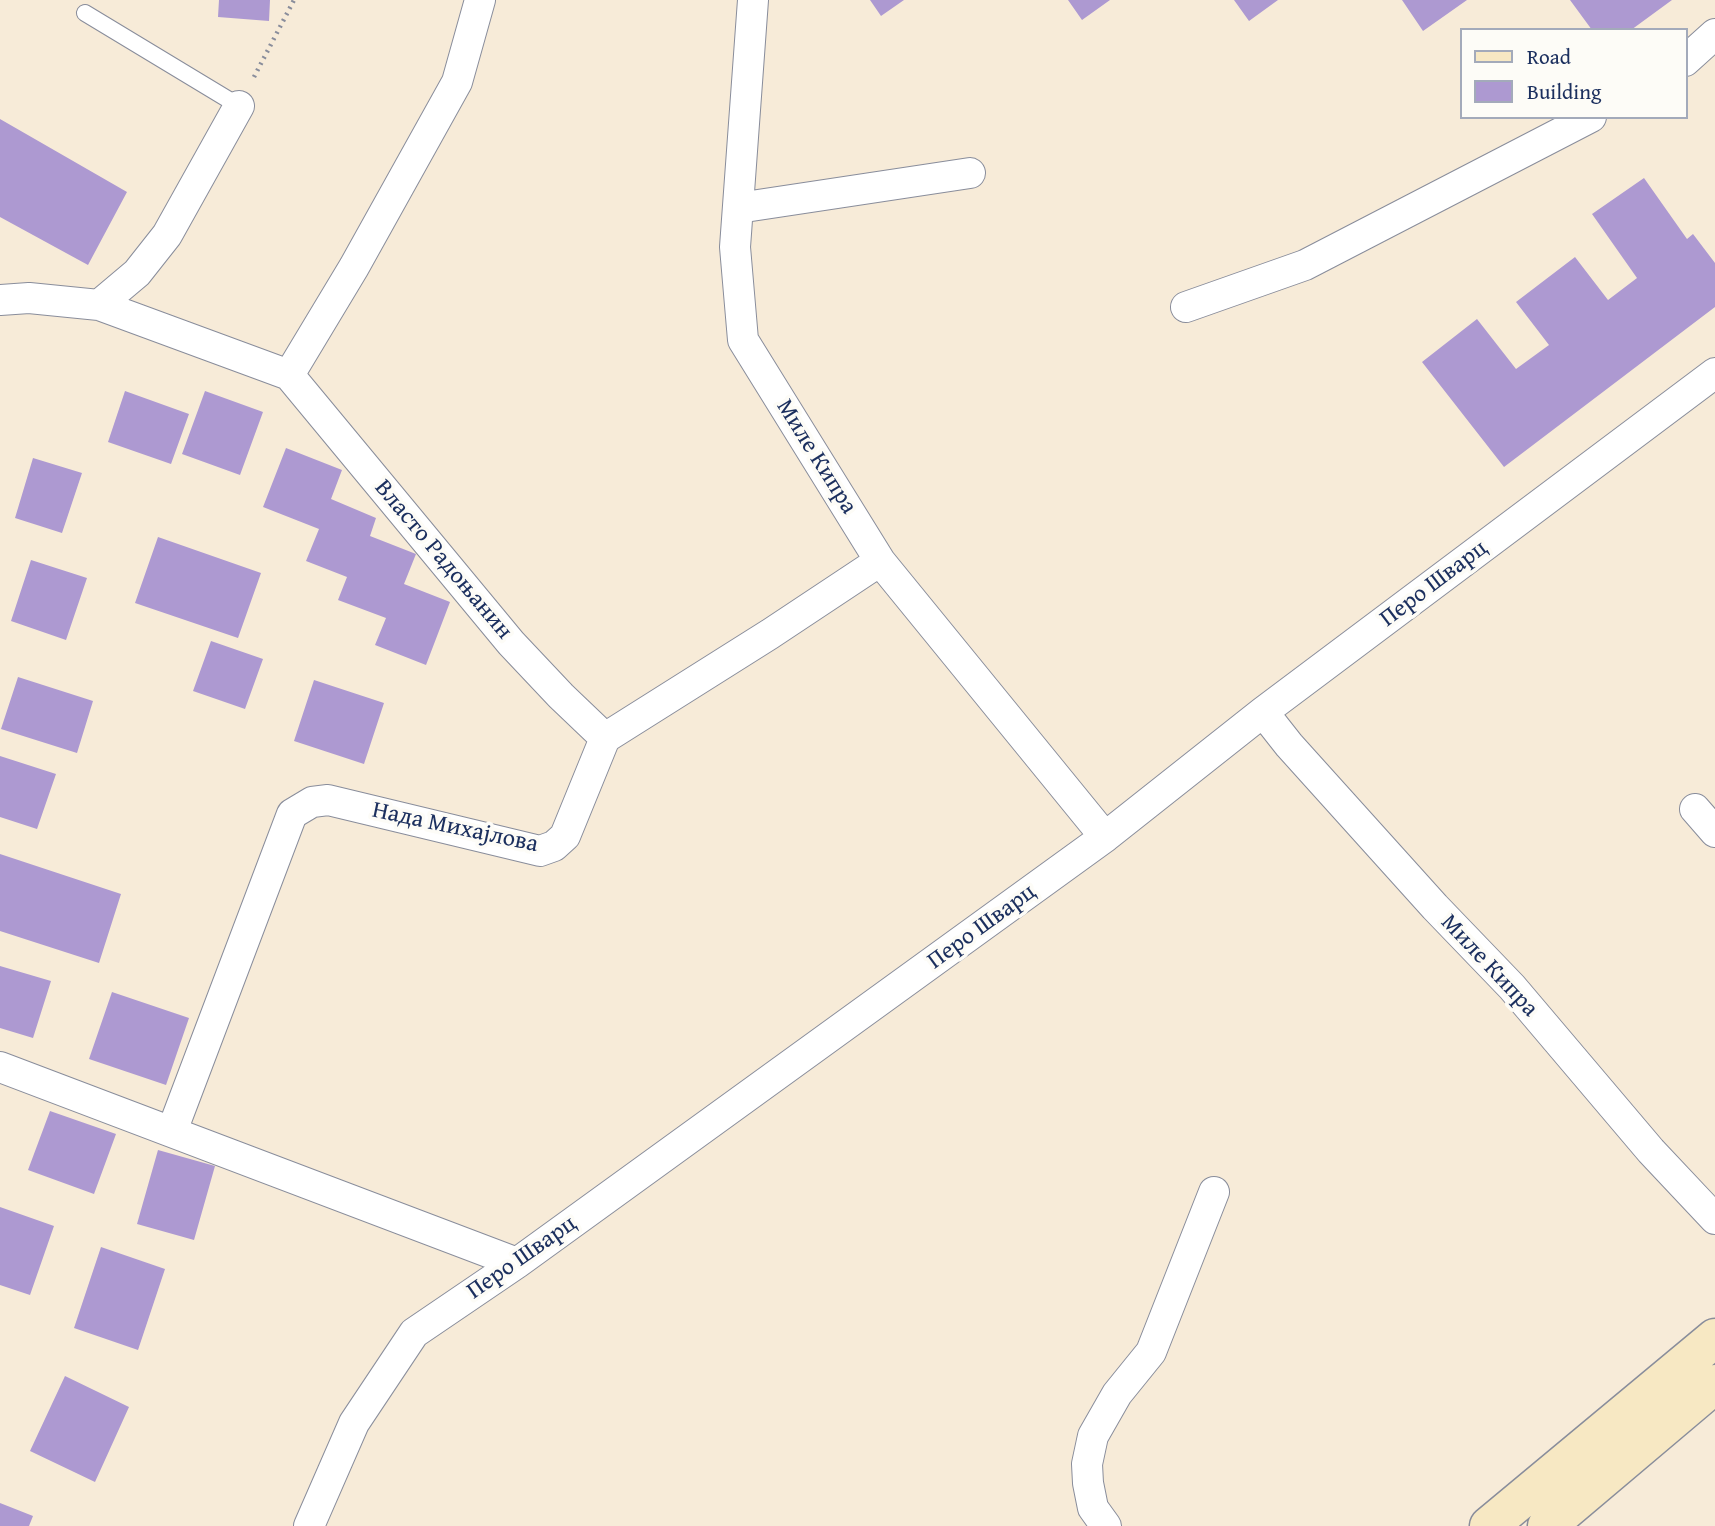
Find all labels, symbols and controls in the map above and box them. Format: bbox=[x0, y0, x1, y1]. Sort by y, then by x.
legend bbox=[1460, 28, 1687, 119]
text: Road bbox=[1527, 41, 1571, 72]
text: Building bbox=[1527, 76, 1601, 107]
street label: Миле Кипра bbox=[769, 394, 863, 520]
street label: Власто Радоњанин bbox=[368, 474, 518, 646]
street label: Перо Шварц bbox=[1375, 534, 1493, 634]
street label: Нада Михајлова bbox=[369, 796, 541, 860]
street label: Перо Шварц bbox=[922, 878, 1042, 976]
street label: Миле Кипра bbox=[1434, 909, 1544, 1023]
street label: Перо Шварц bbox=[462, 1210, 582, 1306]

